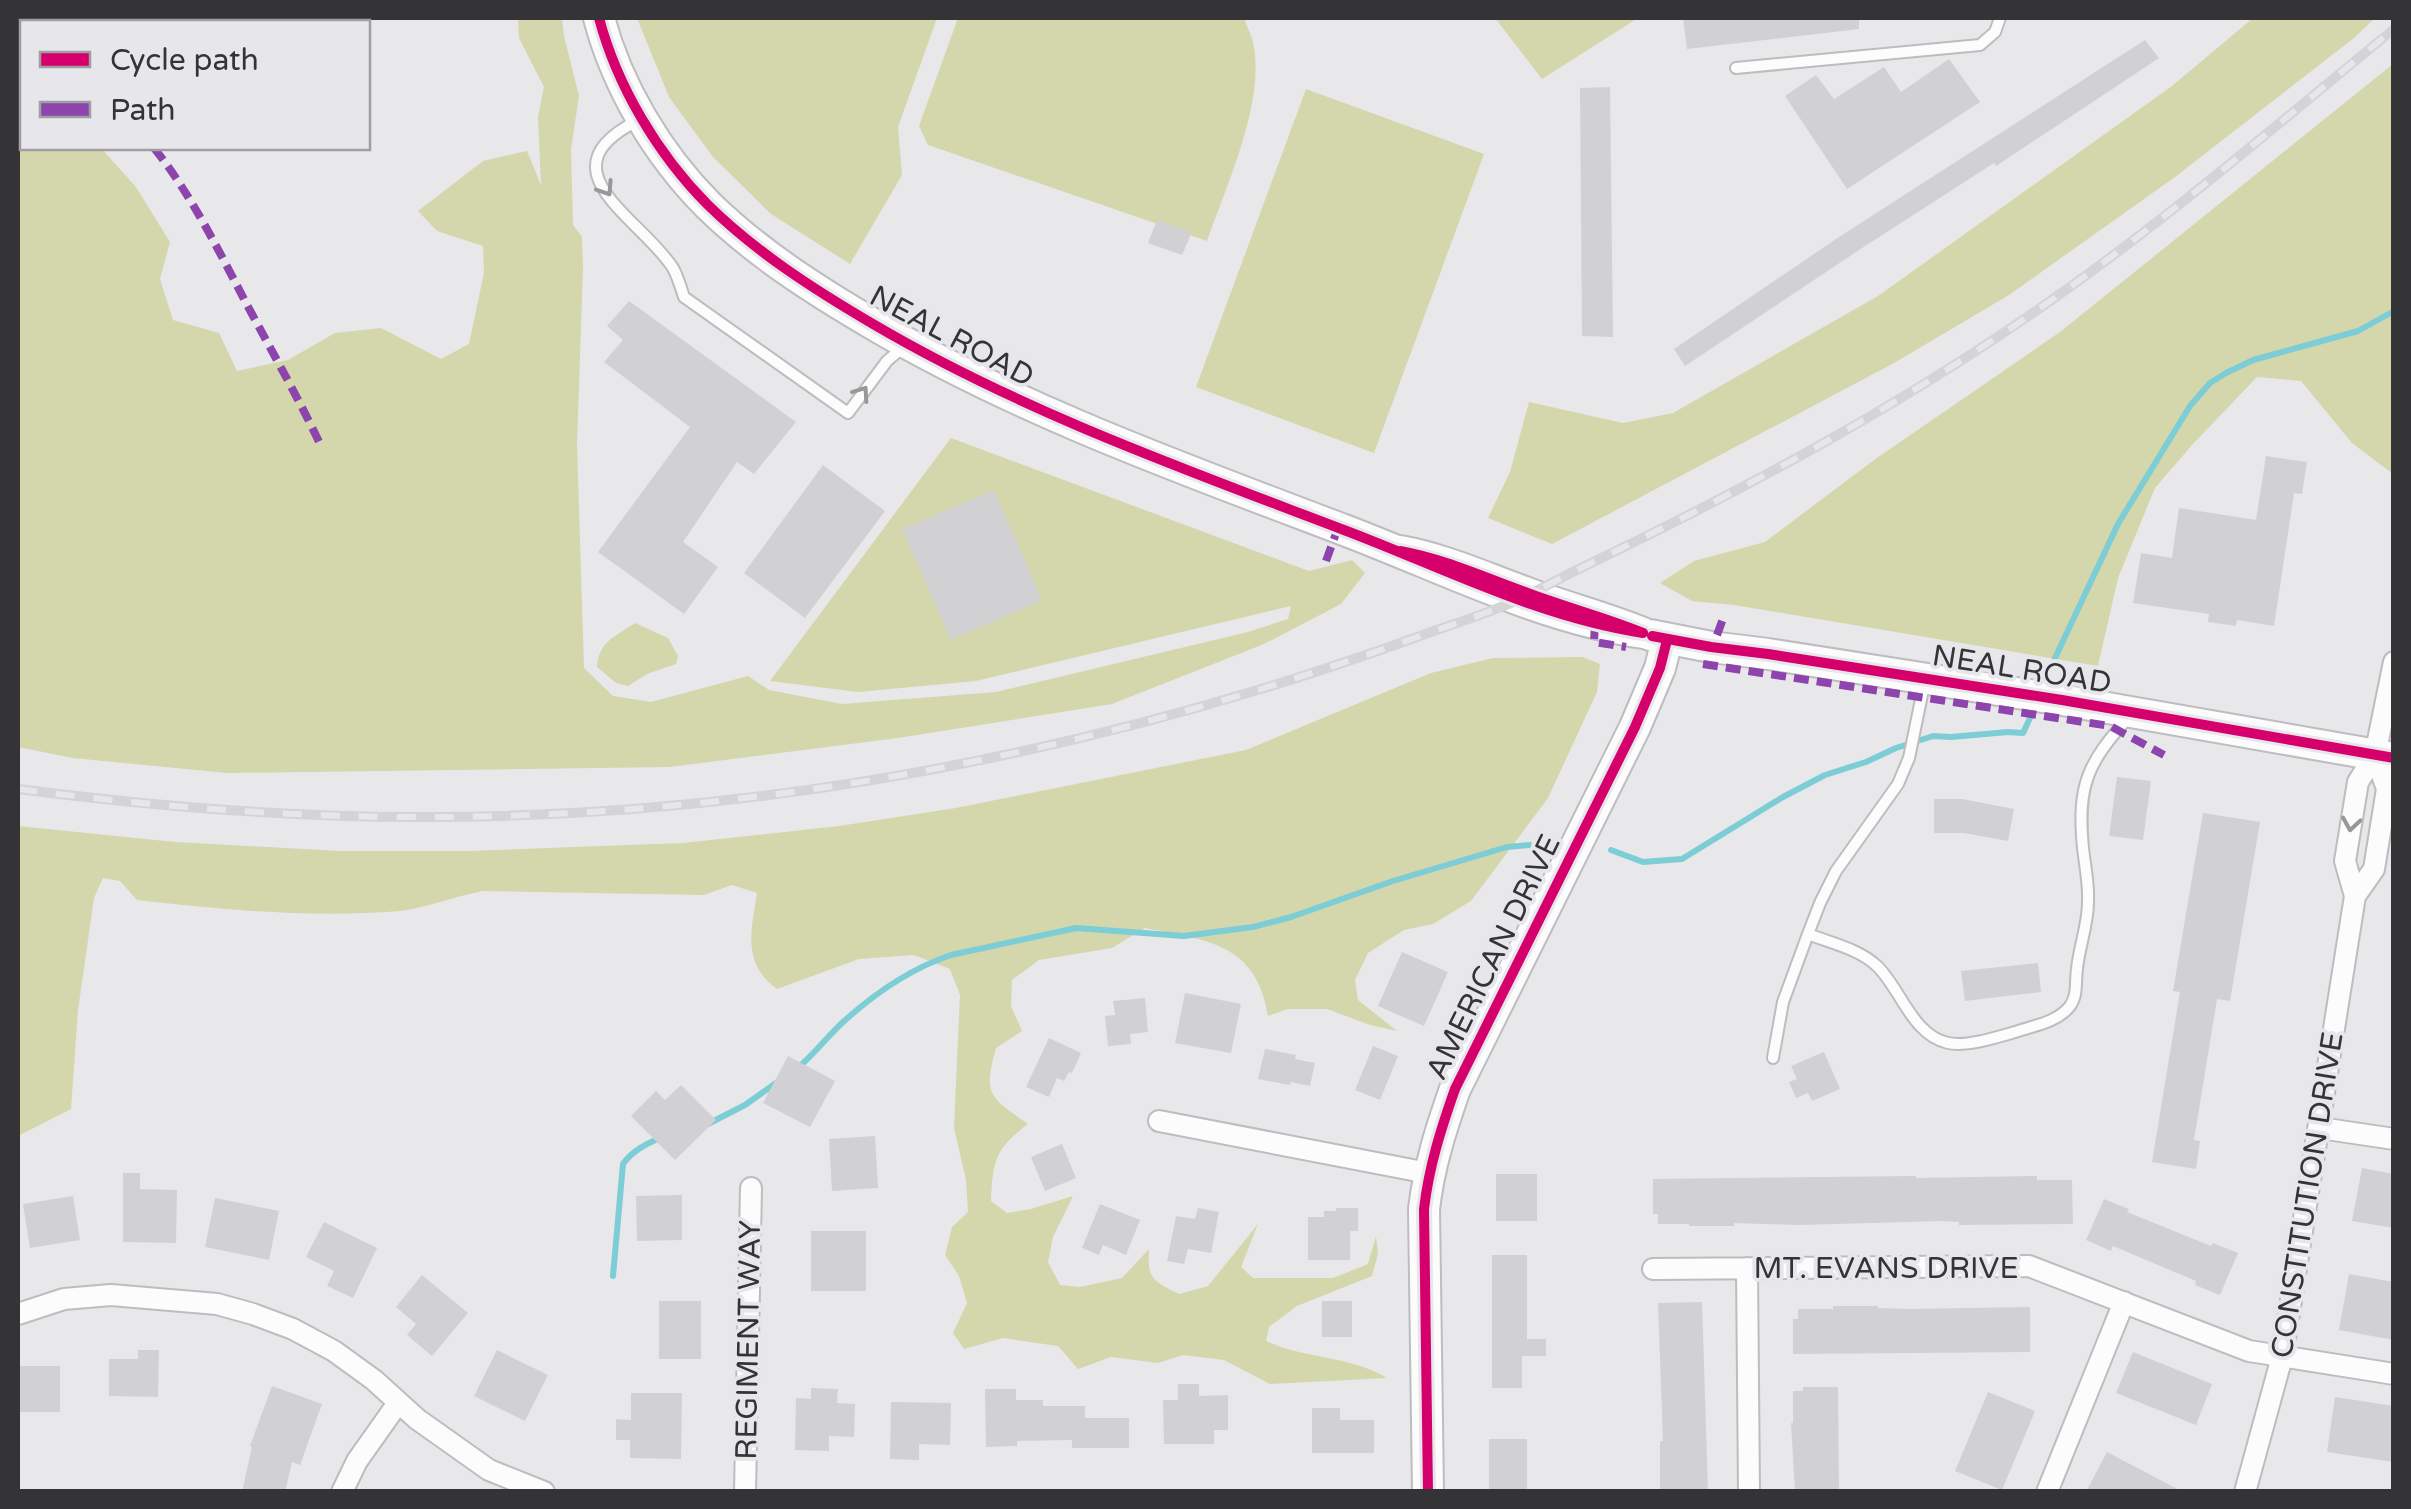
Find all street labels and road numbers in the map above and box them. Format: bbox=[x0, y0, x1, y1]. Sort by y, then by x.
street label: NEAL ROAD bbox=[863, 278, 1040, 395]
street label: NEAL ROAD bbox=[1930, 637, 2114, 702]
street label: AMERICAN DRIVE bbox=[1418, 829, 1569, 1086]
street label: CONSTITUTION DRIVE bbox=[2263, 1030, 2352, 1361]
street label: REGIMENT WAY bbox=[728, 1220, 769, 1460]
street label: MT. EVANS DRIVE bbox=[1753, 1250, 2019, 1287]

